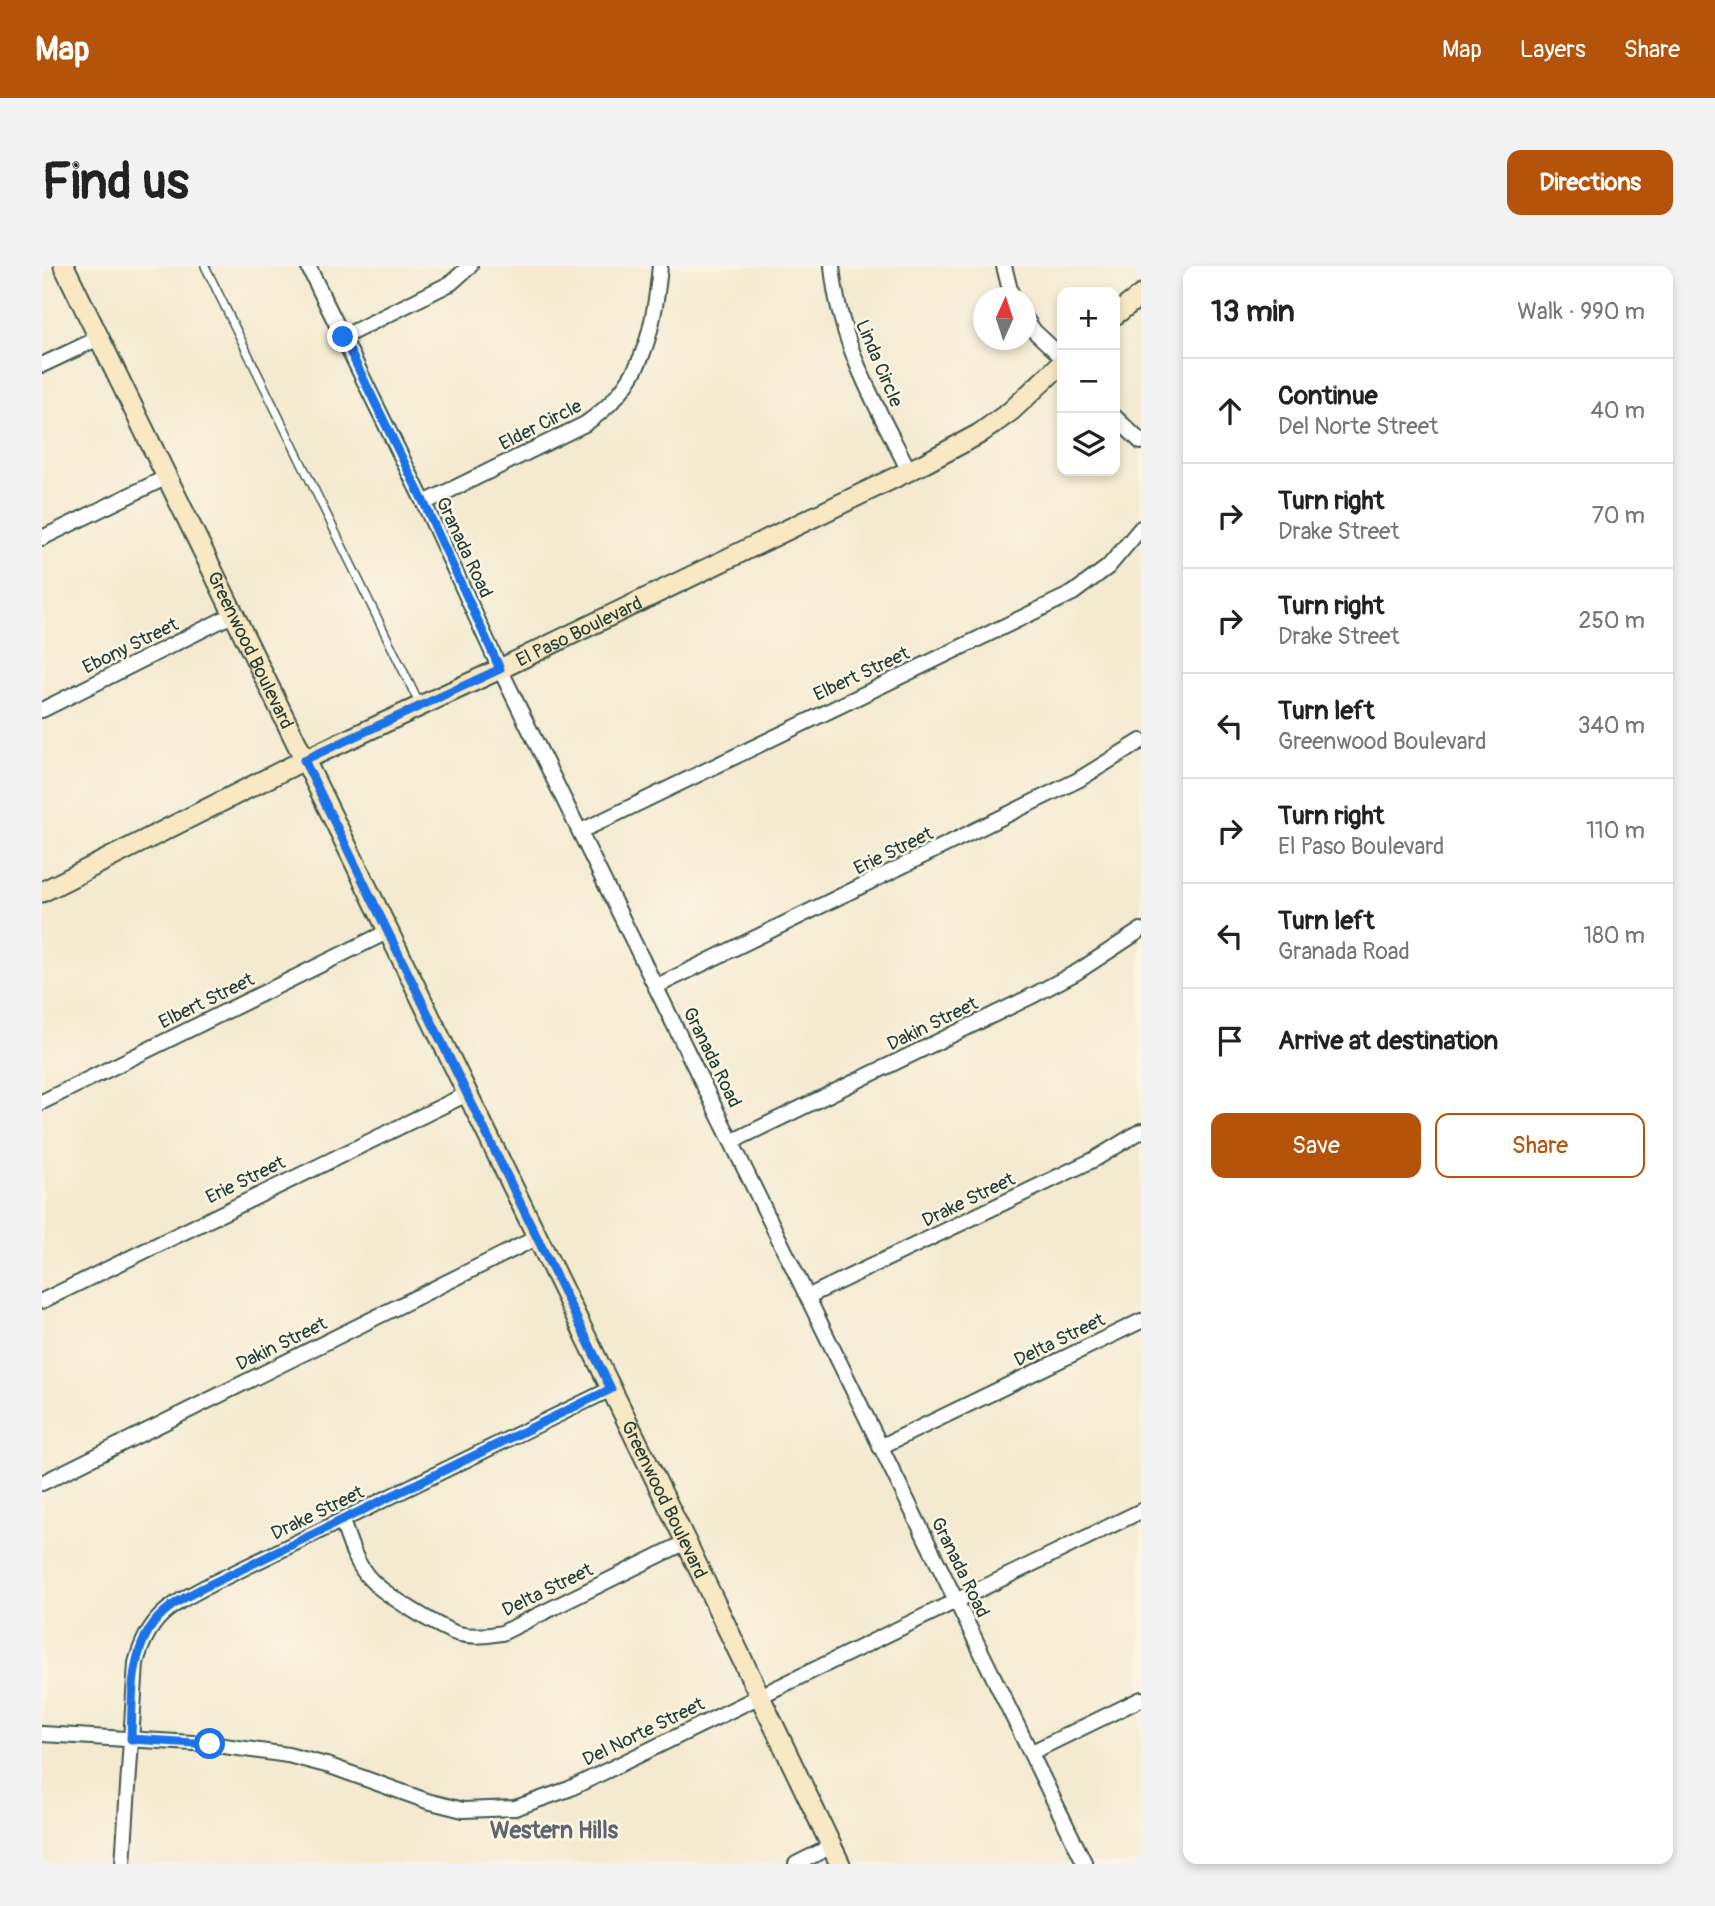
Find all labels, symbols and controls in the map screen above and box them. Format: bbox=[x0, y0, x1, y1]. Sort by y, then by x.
text: Map bbox=[35, 29, 90, 70]
text: Map bbox=[1442, 35, 1482, 64]
text: Layers bbox=[1520, 35, 1586, 64]
text: Share bbox=[1624, 35, 1680, 64]
button: Directions bbox=[1507, 150, 1673, 215]
text: Find us bbox=[42, 152, 189, 213]
north arrow bbox=[973, 287, 1036, 350]
map controls bbox=[1057, 287, 1120, 476]
button: + bbox=[1057, 287, 1120, 350]
text: 13 min bbox=[1211, 293, 1295, 330]
text: Walk · 990 m bbox=[1517, 297, 1645, 326]
street label: Linda Circle bbox=[850, 316, 908, 411]
route end bbox=[327, 321, 358, 352]
button: − bbox=[1057, 350, 1120, 413]
text: Continue bbox=[1278, 380, 1378, 412]
icon: ahead bbox=[1211, 392, 1249, 430]
street label: Elder Circle bbox=[495, 394, 586, 456]
text: 40 m bbox=[1591, 396, 1645, 425]
text: Del Norte Street bbox=[1278, 412, 1438, 441]
button: layers bbox=[1057, 413, 1120, 476]
text: Turn right bbox=[1278, 485, 1384, 517]
street label: Granada Road bbox=[430, 493, 498, 602]
icon: right bbox=[1211, 497, 1249, 535]
text: 70 m bbox=[1592, 501, 1645, 530]
text: Drake Street bbox=[1278, 517, 1400, 546]
street label: Greenwood Boulevard bbox=[202, 568, 299, 733]
text: Turn right bbox=[1278, 590, 1384, 622]
street label: El Paso Boulevard bbox=[512, 591, 646, 673]
icon: right bbox=[1211, 602, 1249, 640]
text: 250 m bbox=[1579, 606, 1645, 635]
street label: Ebony Street bbox=[79, 612, 182, 679]
text: Drake Street bbox=[1278, 622, 1400, 651]
street label: Elbert Street bbox=[810, 641, 914, 707]
text: Turn left bbox=[1278, 695, 1374, 727]
icon: left bbox=[1211, 707, 1249, 745]
text: 340 m bbox=[1578, 711, 1645, 740]
text: Greenwood Boulevard bbox=[1278, 727, 1487, 756]
text: Turn right bbox=[1278, 800, 1384, 832]
icon: right bbox=[1211, 812, 1249, 850]
text: 110 m bbox=[1586, 816, 1645, 845]
street label: Erie Street bbox=[850, 821, 937, 880]
text: El Paso Boulevard bbox=[1278, 832, 1444, 861]
text: Turn left bbox=[1278, 905, 1374, 937]
icon: left bbox=[1211, 917, 1249, 955]
text: 180 m bbox=[1583, 921, 1645, 950]
text: Granada Road bbox=[1278, 937, 1410, 966]
street label: Elbert Street bbox=[155, 967, 258, 1034]
street label: Dakin Street bbox=[883, 991, 982, 1056]
street label: Granada Road bbox=[677, 1003, 747, 1112]
icon: arrive bbox=[1211, 1022, 1249, 1060]
text: Arrive at destination bbox=[1278, 1025, 1498, 1057]
button: Save bbox=[1211, 1113, 1421, 1178]
button: Share bbox=[1435, 1113, 1645, 1178]
street label: Erie Street bbox=[202, 1150, 289, 1209]
street label: Drake Street bbox=[918, 1167, 1019, 1233]
street label: Delta Street bbox=[1010, 1307, 1109, 1372]
street label: Dakin Street bbox=[232, 1311, 331, 1376]
street label: Greenwood Boulevard bbox=[616, 1417, 713, 1583]
street label: Drake Street bbox=[267, 1480, 368, 1546]
street label: Granada Road bbox=[925, 1513, 995, 1622]
street label: Delta Street bbox=[498, 1557, 597, 1622]
street label: Del Norte Street bbox=[579, 1692, 709, 1772]
route start bbox=[194, 1728, 225, 1759]
district label: Western Hills bbox=[490, 1816, 619, 1845]

